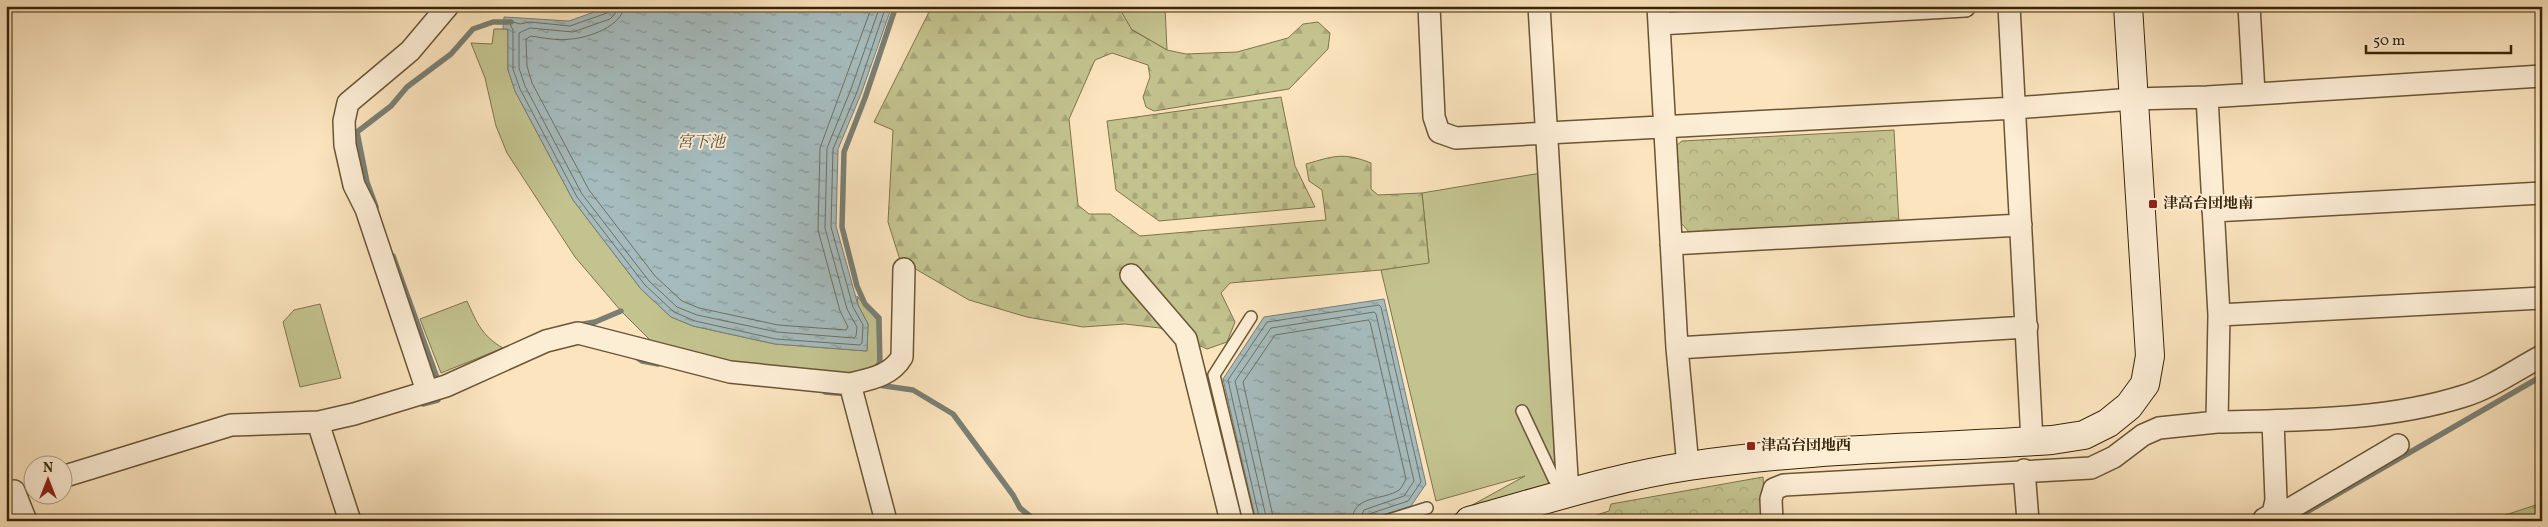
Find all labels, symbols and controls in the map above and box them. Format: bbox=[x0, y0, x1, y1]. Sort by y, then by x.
scale bar bbox=[2366, 22, 2510, 54]
text: 50 m bbox=[2373, 31, 2405, 52]
water label: 宮下池 bbox=[677, 132, 727, 154]
place label: 津高台団地南 bbox=[2163, 194, 2253, 215]
marker: 津高台団地南 bbox=[2147, 198, 2159, 210]
place label: 津高台団地西 bbox=[1761, 436, 1851, 457]
marker: 津高台団地西 bbox=[1745, 440, 1757, 452]
north arrow bbox=[22, 454, 72, 504]
text: N bbox=[43, 459, 53, 478]

